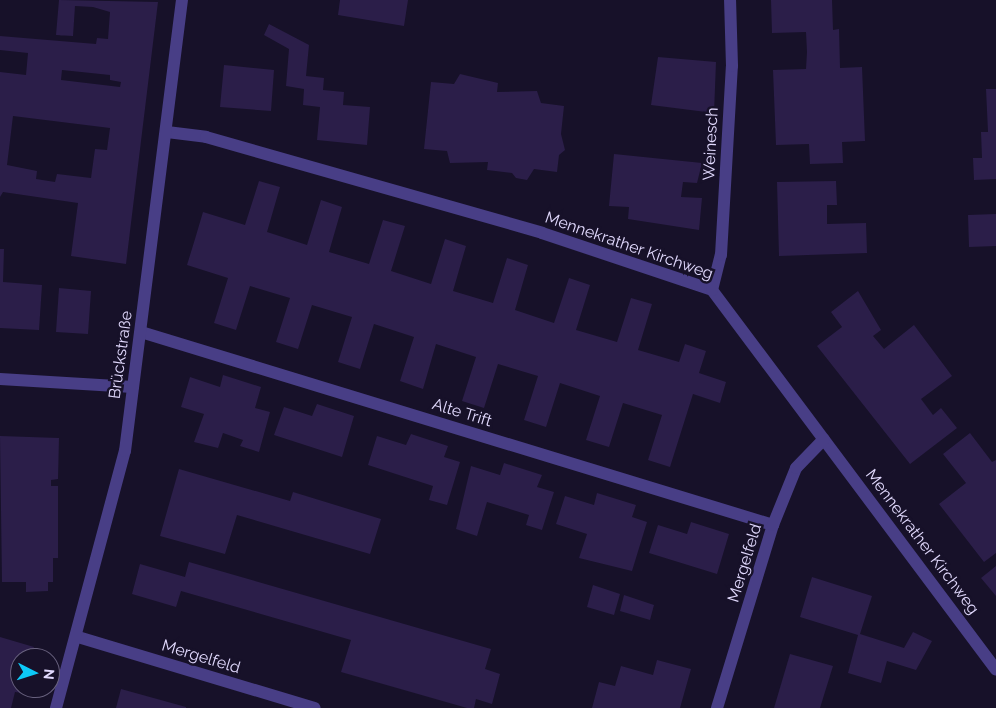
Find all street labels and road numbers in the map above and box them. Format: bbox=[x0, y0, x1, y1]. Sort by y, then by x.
street label: Weinesch bbox=[700, 107, 722, 181]
street label: Mennekrather Kirchweg bbox=[542, 208, 716, 284]
street label: Brückstraße bbox=[105, 310, 137, 400]
street label: Alte Trift bbox=[430, 395, 494, 431]
street label: Mennekrather Kirchweg bbox=[861, 466, 983, 618]
street label: Mergelfeld bbox=[724, 521, 766, 605]
street label: Mergelfeld bbox=[159, 636, 243, 678]

